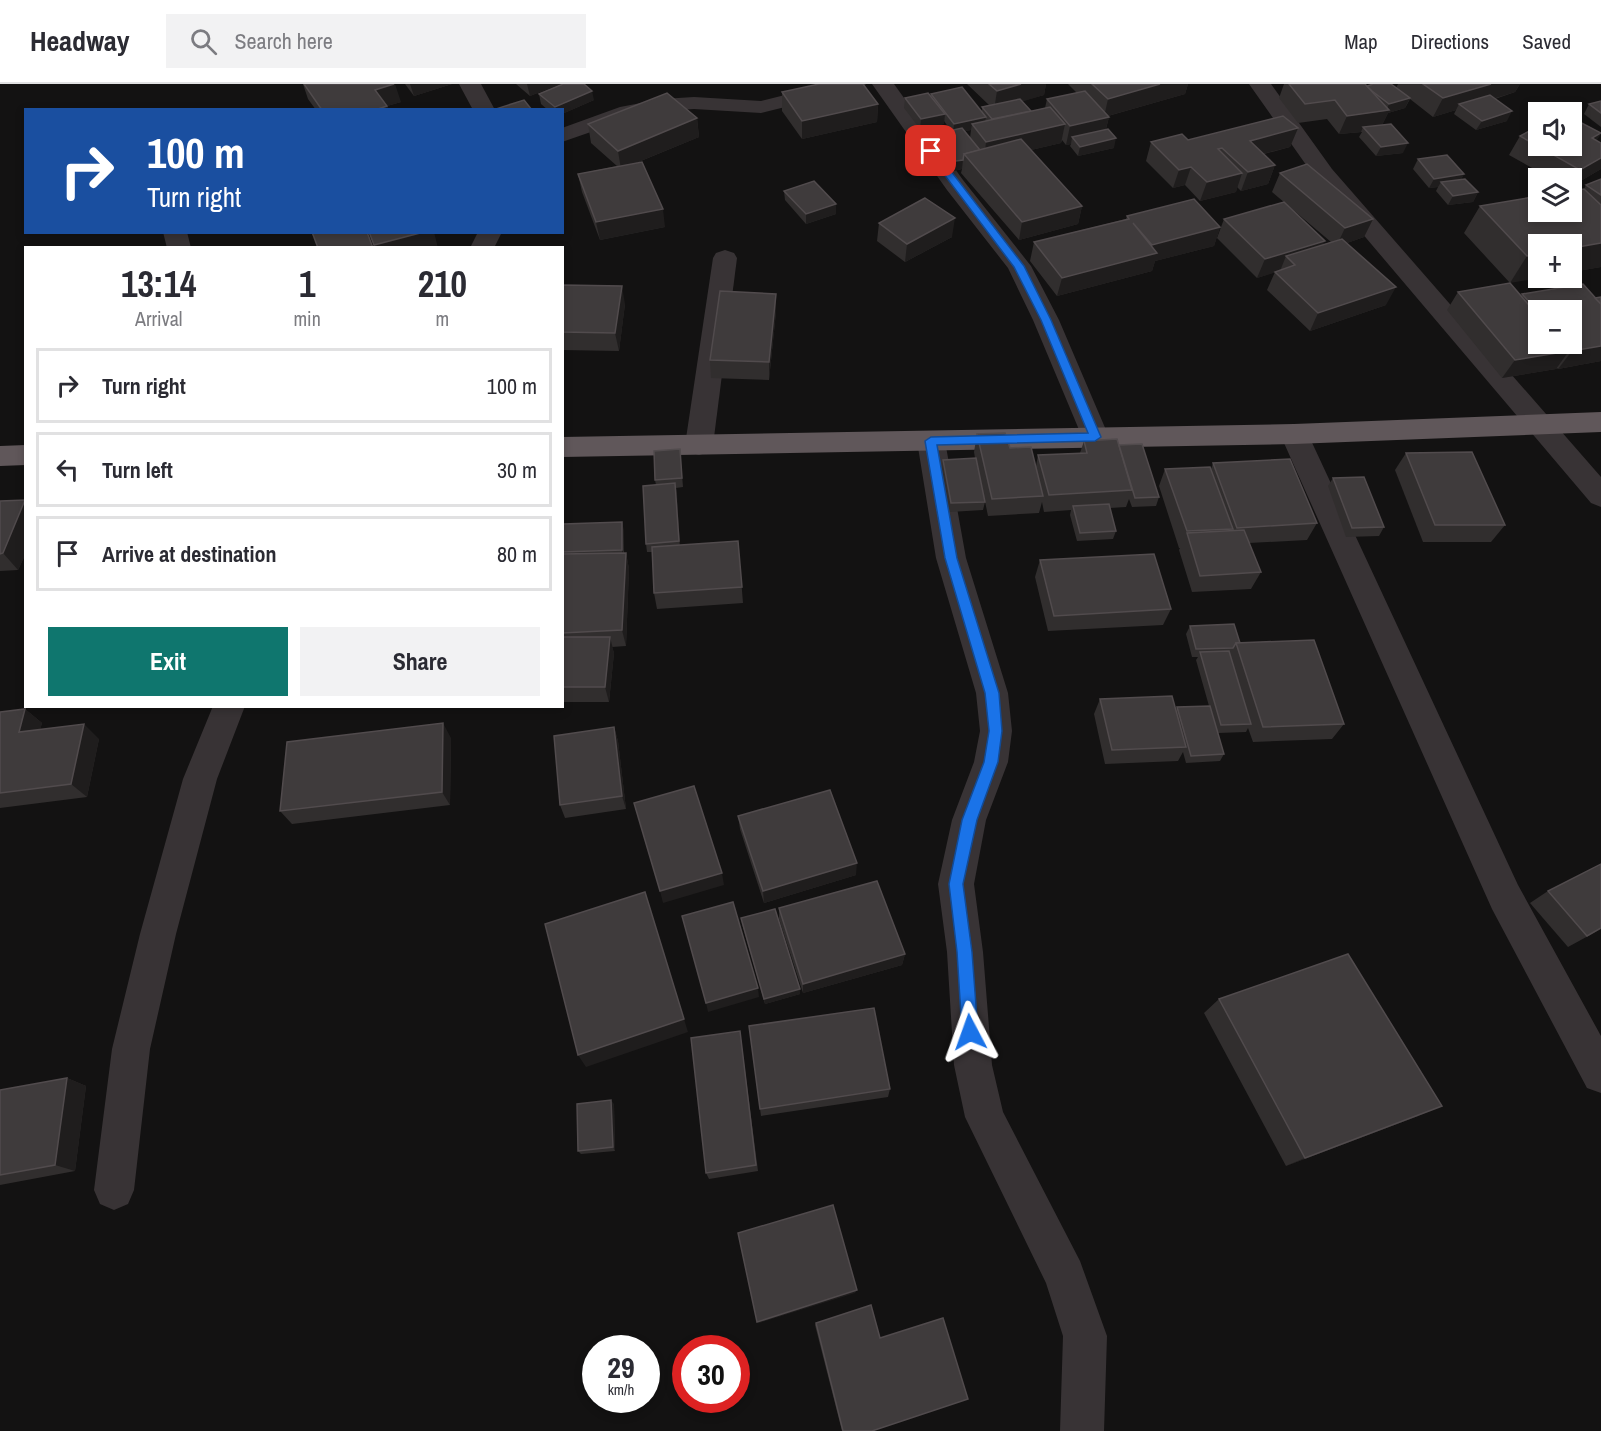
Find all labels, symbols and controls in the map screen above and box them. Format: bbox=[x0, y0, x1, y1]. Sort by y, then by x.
search box bbox=[166, 14, 586, 68]
text: Headway bbox=[30, 22, 130, 60]
icon: search bbox=[187, 25, 220, 58]
text: Search here bbox=[235, 26, 333, 56]
text: Map bbox=[1344, 27, 1378, 56]
text: Directions bbox=[1411, 27, 1489, 56]
text: Saved bbox=[1522, 27, 1571, 56]
map controls bbox=[1528, 102, 1582, 354]
button: sound bbox=[1528, 102, 1582, 156]
text: 100 m bbox=[147, 125, 245, 181]
pin bbox=[905, 125, 956, 176]
icon: right bbox=[48, 132, 126, 210]
icon: arrive bbox=[914, 134, 947, 167]
button: layers bbox=[1528, 168, 1582, 222]
text: Turn right bbox=[147, 179, 241, 215]
button: + bbox=[1528, 234, 1582, 288]
text: 13:14 bbox=[121, 260, 196, 308]
text: 1 bbox=[299, 260, 315, 308]
text: 210 bbox=[418, 260, 467, 308]
button: − bbox=[1528, 300, 1582, 354]
text: Arrival bbox=[135, 305, 182, 332]
text: min bbox=[293, 305, 321, 332]
text: m bbox=[436, 305, 449, 332]
icon: right bbox=[51, 369, 84, 402]
text: Turn right bbox=[102, 371, 186, 401]
text: 100 m bbox=[487, 371, 537, 401]
icon: left bbox=[51, 453, 84, 486]
text: Turn left bbox=[102, 455, 173, 485]
text: 30 m bbox=[497, 455, 537, 485]
icon: arrive bbox=[51, 537, 84, 570]
text: Arrive at destination bbox=[102, 539, 276, 569]
text: 80 m bbox=[497, 539, 537, 569]
button: Exit bbox=[48, 627, 288, 696]
button: Share bbox=[300, 627, 540, 696]
position arrow bbox=[938, 1000, 1002, 1064]
speed limit sign: 30 bbox=[672, 1335, 750, 1413]
text: 29 bbox=[607, 1347, 635, 1387]
text: km/h bbox=[608, 1379, 634, 1400]

